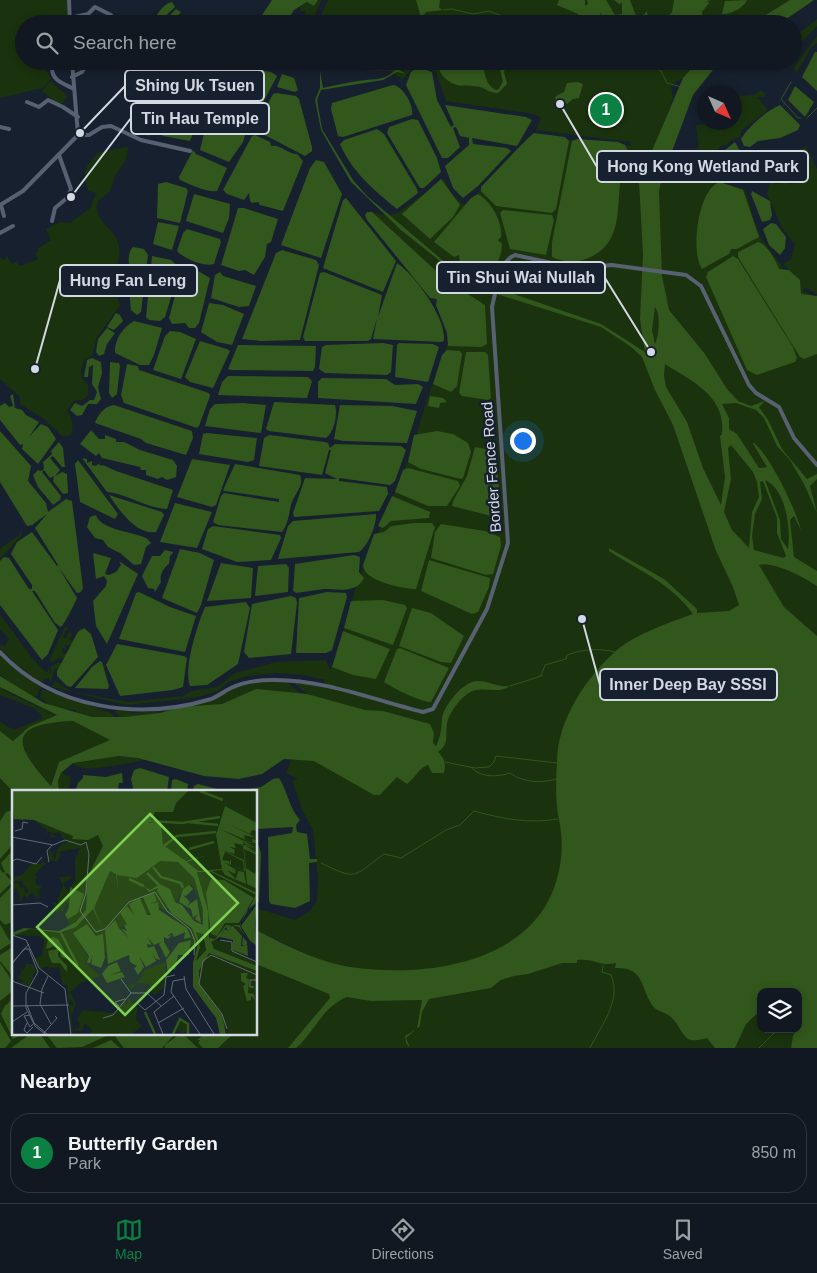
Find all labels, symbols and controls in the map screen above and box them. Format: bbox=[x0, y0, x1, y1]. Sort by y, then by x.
search box bbox=[15, 15, 802, 70]
icon: search bbox=[33, 29, 61, 57]
text: Search here bbox=[73, 32, 177, 53]
callout: Shing Uk Tsuen bbox=[125, 70, 264, 101]
text: Shing Uk Tsuen bbox=[135, 77, 255, 94]
north arrow bbox=[697, 85, 742, 130]
pin: 1 bbox=[590, 91, 622, 129]
callout: Tin Hau Temple bbox=[131, 103, 269, 134]
text: Tin Hau Temple bbox=[141, 110, 259, 127]
callout: Hong Kong Wetland Park bbox=[597, 151, 808, 182]
text: Hong Kong Wetland Park bbox=[607, 158, 799, 175]
callout: Tin Shui Wai Nullah bbox=[437, 262, 605, 293]
callout: Hung Fan Leng bbox=[60, 265, 197, 296]
text: Tin Shui Wai Nullah bbox=[447, 269, 595, 286]
text: Hung Fan Leng bbox=[70, 272, 186, 289]
street label: Border Fence Road bbox=[478, 401, 504, 533]
your location bbox=[510, 428, 536, 454]
callout: Inner Deep Bay SSSI bbox=[600, 669, 777, 700]
text: Inner Deep Bay SSSI bbox=[609, 676, 767, 693]
inset map bbox=[12, 790, 258, 1036]
map controls bbox=[757, 988, 802, 1033]
button: layers bbox=[757, 988, 802, 1033]
text: Nearby bbox=[20, 1069, 91, 1092]
text: Butterfly Garden bbox=[68, 1133, 218, 1154]
text: 1 bbox=[33, 1144, 41, 1161]
text: 850 m bbox=[752, 1144, 796, 1161]
text: Park bbox=[68, 1155, 101, 1172]
tab: Map bbox=[115, 1216, 143, 1262]
tab: Directions bbox=[372, 1216, 434, 1262]
tab: Saved bbox=[663, 1216, 702, 1262]

